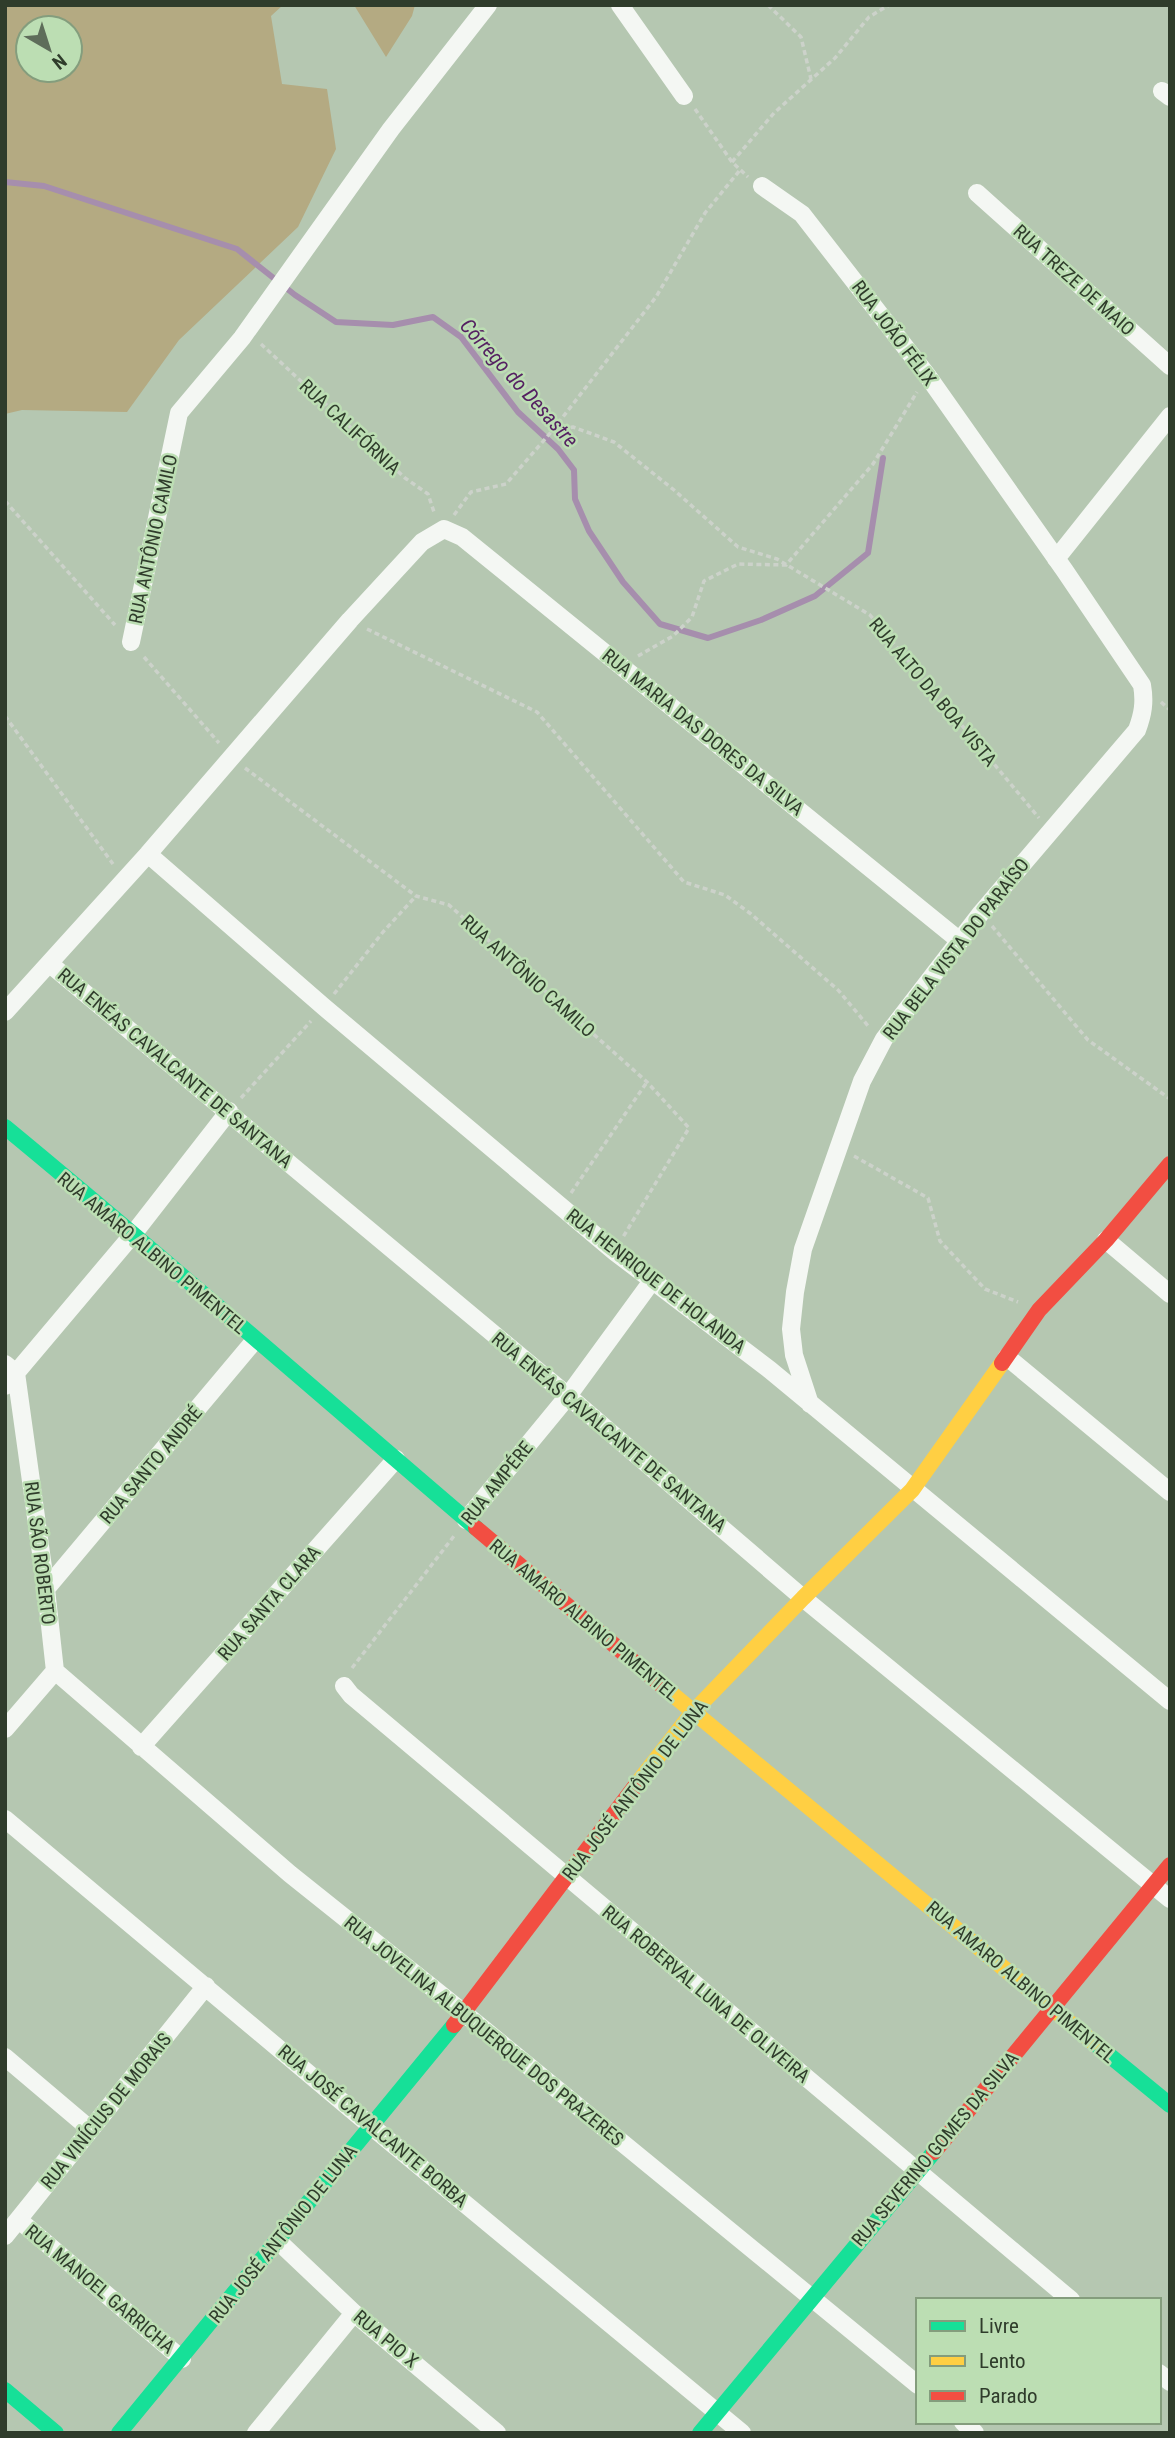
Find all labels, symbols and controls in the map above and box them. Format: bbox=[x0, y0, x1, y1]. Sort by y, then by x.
north arrow bbox=[14, 14, 84, 84]
text: N bbox=[48, 49, 71, 74]
street label: RUA TREZE DE MAIO bbox=[1009, 220, 1139, 340]
street label: RUA JOÃO FÉLIX bbox=[847, 276, 941, 390]
water label: Córrego do Desastre bbox=[455, 314, 583, 452]
street label: RUA CALIFÓRNIA bbox=[295, 374, 405, 480]
street label: RUA ANTÔNIO CAMILO bbox=[124, 452, 182, 626]
street label: RUA ALTO DA BOA VISTA bbox=[864, 613, 1002, 771]
street label: RUA MARIA DAS DORES DA SILVA bbox=[598, 644, 808, 820]
street label: RUA BELA VISTA DO PARAÍSO bbox=[878, 854, 1034, 1044]
street label: RUA ANTÔNIO CAMILO bbox=[456, 910, 600, 1042]
street label: RUA ENÉAS CAVALCANTE DE SANTANA bbox=[53, 963, 297, 1173]
street label: RUA AMARO ALBINO PIMENTEL bbox=[53, 1167, 251, 1339]
street label: RUA HENRIQUE DE HOLANDA bbox=[562, 1204, 750, 1358]
street label: RUA ENÉAS CAVALCANTE DE SANTANA bbox=[487, 1327, 731, 1537]
street label: RUA SANTO ANDRÉ bbox=[95, 1401, 207, 1529]
street label: RUA AMPÉRE bbox=[456, 1437, 538, 1529]
street label: RUA SÃO ROBERTO bbox=[20, 1480, 60, 1626]
street label: RUA AMARO ALBINO PIMENTEL bbox=[485, 1534, 683, 1706]
street label: RUA SANTA CLARA bbox=[213, 1541, 325, 1665]
street label: RUA JOSÉ ANTÔNIO DE LUNA bbox=[557, 1695, 713, 1885]
street label: RUA AMARO ALBINO PIMENTEL bbox=[922, 1896, 1120, 2068]
street label: RUA ROBERVAL LUNA DE OLIVEIRA bbox=[598, 1900, 814, 2088]
street label: RUA JOVELINA ALBUQUERQUE DOS PRAZERES bbox=[340, 1911, 628, 2151]
street label: RUA VINÍCIUS DE MORAIS bbox=[36, 2028, 176, 2194]
street label: RUA JOSÉ CAVALCANTE BORBA bbox=[273, 2040, 473, 2212]
street label: RUA SEVERINO GOMES DA SILVA bbox=[847, 2047, 1023, 2251]
street label: RUA JOSÉ ANTÔNIO DE LUNA bbox=[204, 2140, 362, 2328]
street label: RUA MANOEL GARRICHA bbox=[21, 2220, 179, 2358]
legend bbox=[916, 2298, 1161, 2424]
street label: RUA PIO X bbox=[349, 2305, 423, 2373]
text: Livre bbox=[979, 2314, 1019, 2338]
text: Lento bbox=[979, 2349, 1026, 2373]
text: Parado bbox=[979, 2384, 1038, 2408]

